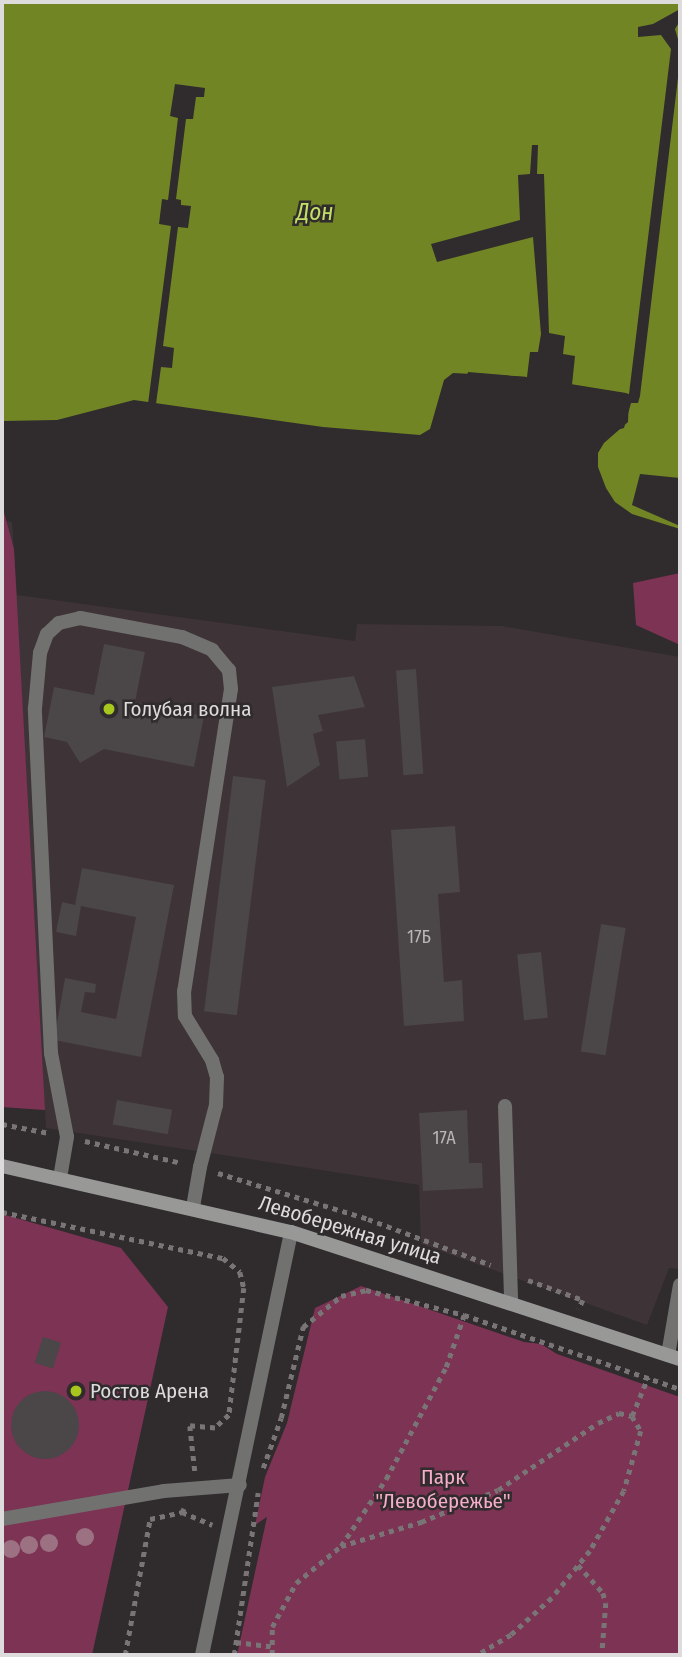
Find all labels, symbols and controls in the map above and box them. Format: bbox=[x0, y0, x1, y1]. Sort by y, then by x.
water label: Дон bbox=[297, 198, 333, 226]
place label: Голубая волна bbox=[123, 696, 251, 722]
marker: Голубая волна bbox=[101, 701, 117, 717]
house number: 17Б bbox=[407, 926, 431, 948]
house number: 17А bbox=[432, 1127, 456, 1149]
street label: Левобережная улица bbox=[256, 1190, 444, 1270]
place label: Ростов Арена bbox=[90, 1378, 209, 1404]
marker: Ростов Арена bbox=[68, 1383, 84, 1399]
park label: Парк "Левобережье" bbox=[375, 1464, 511, 1514]

